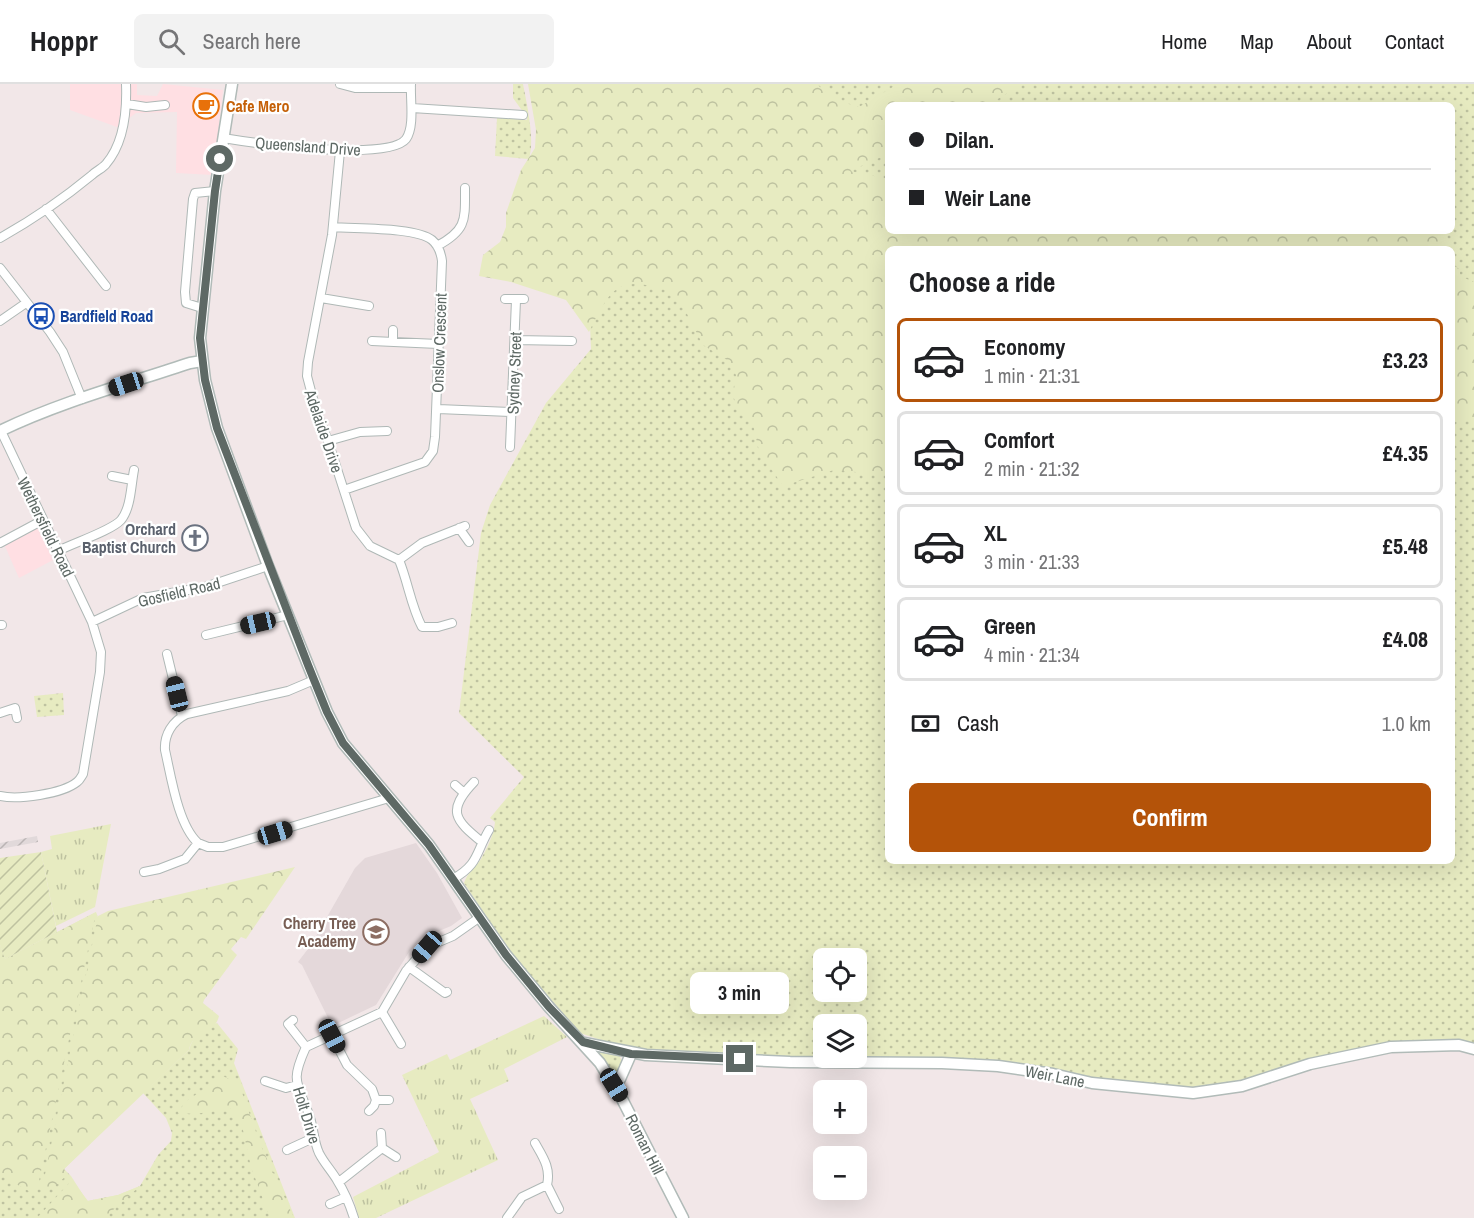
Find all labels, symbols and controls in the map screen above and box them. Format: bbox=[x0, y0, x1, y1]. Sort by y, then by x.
search box bbox=[134, 14, 554, 68]
text: Hoppr bbox=[30, 22, 98, 60]
icon: search bbox=[155, 25, 188, 58]
text: Search here bbox=[203, 26, 301, 56]
text: Home bbox=[1161, 27, 1207, 56]
text: Map bbox=[1240, 27, 1274, 56]
text: About bbox=[1307, 27, 1352, 56]
text: Contact bbox=[1385, 27, 1444, 56]
cafe icon: Cafe Mero bbox=[191, 91, 221, 121]
place label: Cafe Mero bbox=[226, 95, 289, 117]
text: Dilan. bbox=[945, 125, 994, 155]
street label: Queensland Drive bbox=[254, 131, 362, 161]
route start bbox=[206, 145, 233, 172]
text: Weir Lane bbox=[945, 183, 1031, 213]
text: Choose a ride bbox=[909, 264, 1055, 300]
street label: Onslow Crescent bbox=[426, 292, 452, 393]
bus stop icon: Bardfield Road bbox=[26, 301, 56, 331]
place label: Bardfield Road bbox=[60, 305, 153, 327]
street label: Sydney Street bbox=[502, 331, 526, 415]
text: Economy bbox=[984, 332, 1065, 362]
icon: car bbox=[912, 333, 966, 387]
text: £3.23 bbox=[1383, 345, 1428, 375]
text: 1 min · 21:31 bbox=[984, 362, 1080, 389]
car bbox=[106, 370, 146, 398]
street label: Adelaide Drive bbox=[299, 385, 349, 476]
text: Comfort bbox=[984, 425, 1054, 455]
icon: car bbox=[912, 426, 966, 480]
text: £4.35 bbox=[1383, 438, 1428, 468]
text: 2 min · 21:32 bbox=[984, 455, 1080, 482]
street label: Wethersfield Road bbox=[12, 473, 80, 581]
place label: Orchard Baptist Church bbox=[82, 518, 176, 558]
text: XL bbox=[984, 518, 1007, 548]
icon: car bbox=[912, 519, 966, 573]
church icon: Orchard Baptist Church bbox=[180, 523, 210, 553]
text: £5.48 bbox=[1383, 531, 1428, 561]
text: 3 min · 21:33 bbox=[984, 548, 1080, 575]
street label: Gosfield Road bbox=[136, 572, 222, 612]
car bbox=[238, 610, 278, 636]
text: Green bbox=[984, 611, 1036, 641]
icon: car bbox=[912, 612, 966, 666]
text: £4.08 bbox=[1383, 624, 1428, 654]
text: 4 min · 21:34 bbox=[984, 641, 1080, 668]
car bbox=[164, 674, 190, 714]
icon: cash bbox=[909, 707, 942, 740]
text: Cash bbox=[957, 708, 999, 738]
text: 1.0 km bbox=[1382, 710, 1431, 737]
button: Confirm bbox=[909, 783, 1431, 852]
car bbox=[255, 819, 295, 847]
place label: Cherry Tree Academy bbox=[283, 912, 357, 952]
school or university icon: Cherry Tree Academy bbox=[361, 917, 391, 947]
car bbox=[408, 928, 446, 966]
map controls bbox=[813, 948, 867, 1200]
button: locate bbox=[813, 948, 867, 1002]
callout: 3 min bbox=[690, 972, 789, 1014]
text: 3 min bbox=[718, 979, 761, 1006]
button: layers bbox=[813, 1014, 867, 1068]
car bbox=[316, 1016, 348, 1056]
route end bbox=[726, 1045, 753, 1072]
street label: Weir Lane bbox=[1023, 1059, 1087, 1093]
car bbox=[597, 1065, 631, 1105]
button: + bbox=[813, 1080, 867, 1134]
street label: Holt Drive bbox=[288, 1084, 326, 1146]
street label: Roman Hill bbox=[620, 1110, 670, 1178]
button: − bbox=[813, 1146, 867, 1200]

